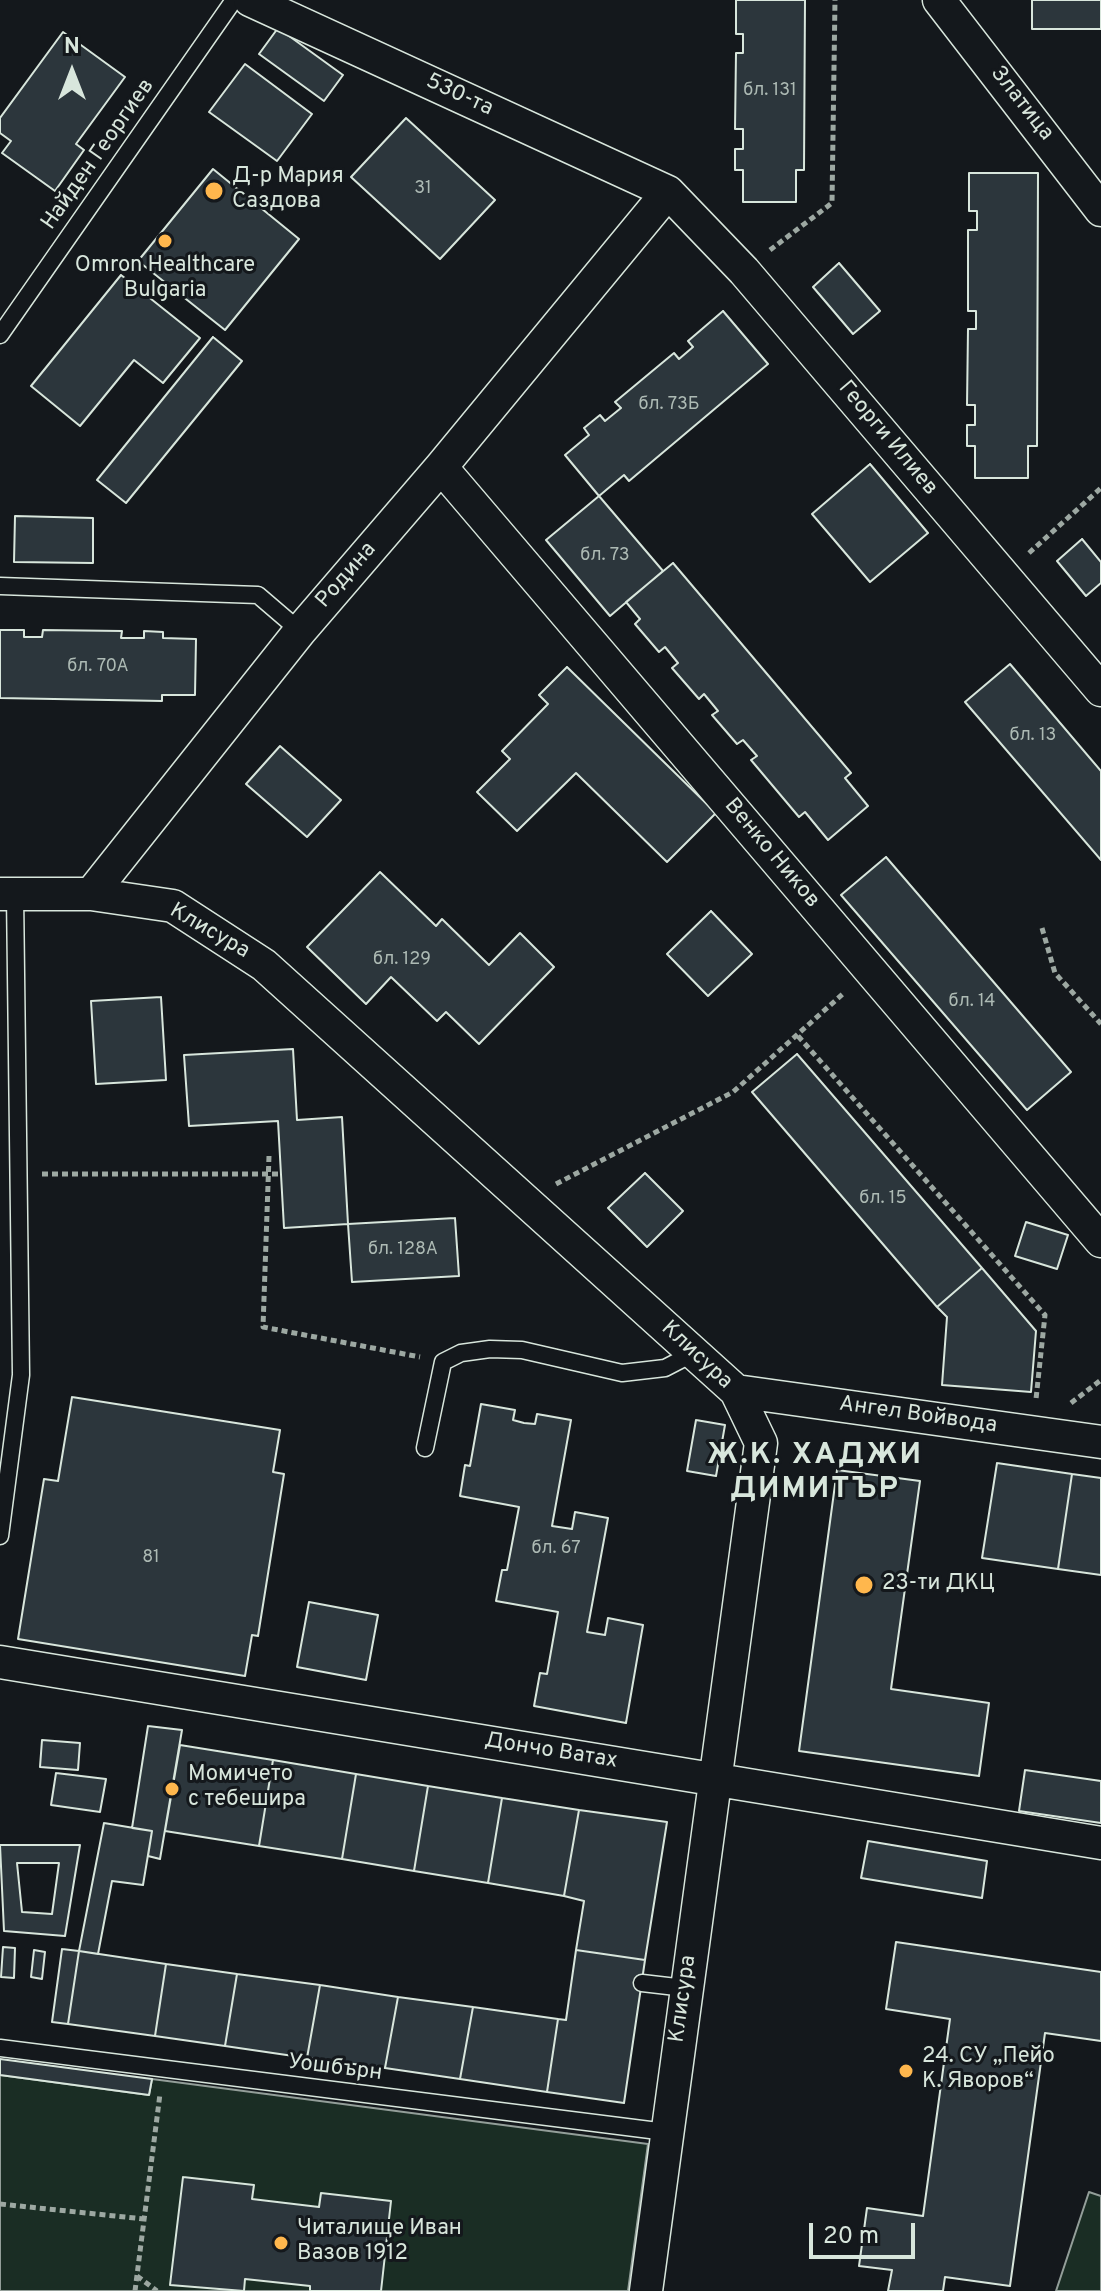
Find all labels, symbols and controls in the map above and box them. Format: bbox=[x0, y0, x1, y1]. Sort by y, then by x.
north arrow bbox=[32, 32, 112, 112]
text: N bbox=[64, 34, 80, 61]
street label: Златица bbox=[984, 61, 1058, 147]
street label: 530-та bbox=[421, 69, 497, 123]
street label: Найден Георгиев bbox=[37, 74, 161, 236]
house number: бл. 131 bbox=[743, 80, 797, 102]
place label: Д-р Мария Саздова bbox=[232, 165, 344, 216]
house number: 31 bbox=[414, 178, 432, 200]
marker: Д-р Мария Саздова bbox=[203, 180, 225, 202]
marker: Omron Healthcare Bulgaria bbox=[156, 232, 174, 250]
place label: Omron Healthcare Bulgaria bbox=[75, 254, 255, 306]
street label: Георги Илиев bbox=[831, 376, 943, 502]
house number: бл. 73Б bbox=[638, 394, 700, 416]
street label: Родина bbox=[311, 538, 383, 614]
house number: бл. 73 bbox=[580, 545, 630, 567]
house number: бл. 70А bbox=[67, 656, 129, 678]
house number: бл. 13 bbox=[1010, 725, 1056, 747]
street label: Венко Ников bbox=[718, 794, 824, 914]
street label: Клисура bbox=[164, 899, 254, 965]
house number: бл. 129 bbox=[373, 949, 431, 971]
house number: бл. 14 bbox=[949, 991, 995, 1013]
house number: бл. 15 bbox=[859, 1188, 907, 1210]
house number: бл. 128А bbox=[368, 1239, 438, 1261]
street label: Клисура bbox=[655, 1316, 737, 1396]
street label: Ангел Войвода bbox=[837, 1392, 999, 1440]
district label: Ж.К. ХАДЖИ ДИМИТЪР bbox=[707, 1439, 923, 1510]
house number: бл. 67 bbox=[531, 1538, 581, 1560]
house number: 81 bbox=[142, 1547, 160, 1569]
place label: 23-ти ДКЦ bbox=[882, 1572, 995, 1598]
marker: 23-ти ДКЦ bbox=[853, 1574, 875, 1596]
street label: Дончо Ватах bbox=[483, 1728, 619, 1776]
place label: Момичето с тебешира bbox=[188, 1763, 306, 1814]
marker: Момичето с тебешира bbox=[163, 1780, 181, 1798]
street label: Клисура bbox=[665, 1954, 703, 2044]
place label: 24. СУ „Пейо К. Яворов“ bbox=[922, 2045, 1055, 2096]
street label: Уошбърн bbox=[286, 2050, 384, 2088]
marker: 24. СУ „Пейо К. Яворов“ bbox=[897, 2062, 915, 2080]
scale bar bbox=[813, 2207, 919, 2257]
place label: Читалище Иван Вазов 1912 bbox=[297, 2217, 462, 2268]
text: 20 m bbox=[823, 2222, 879, 2252]
marker: Читалище Иван Вазов 1912 bbox=[272, 2234, 290, 2252]

